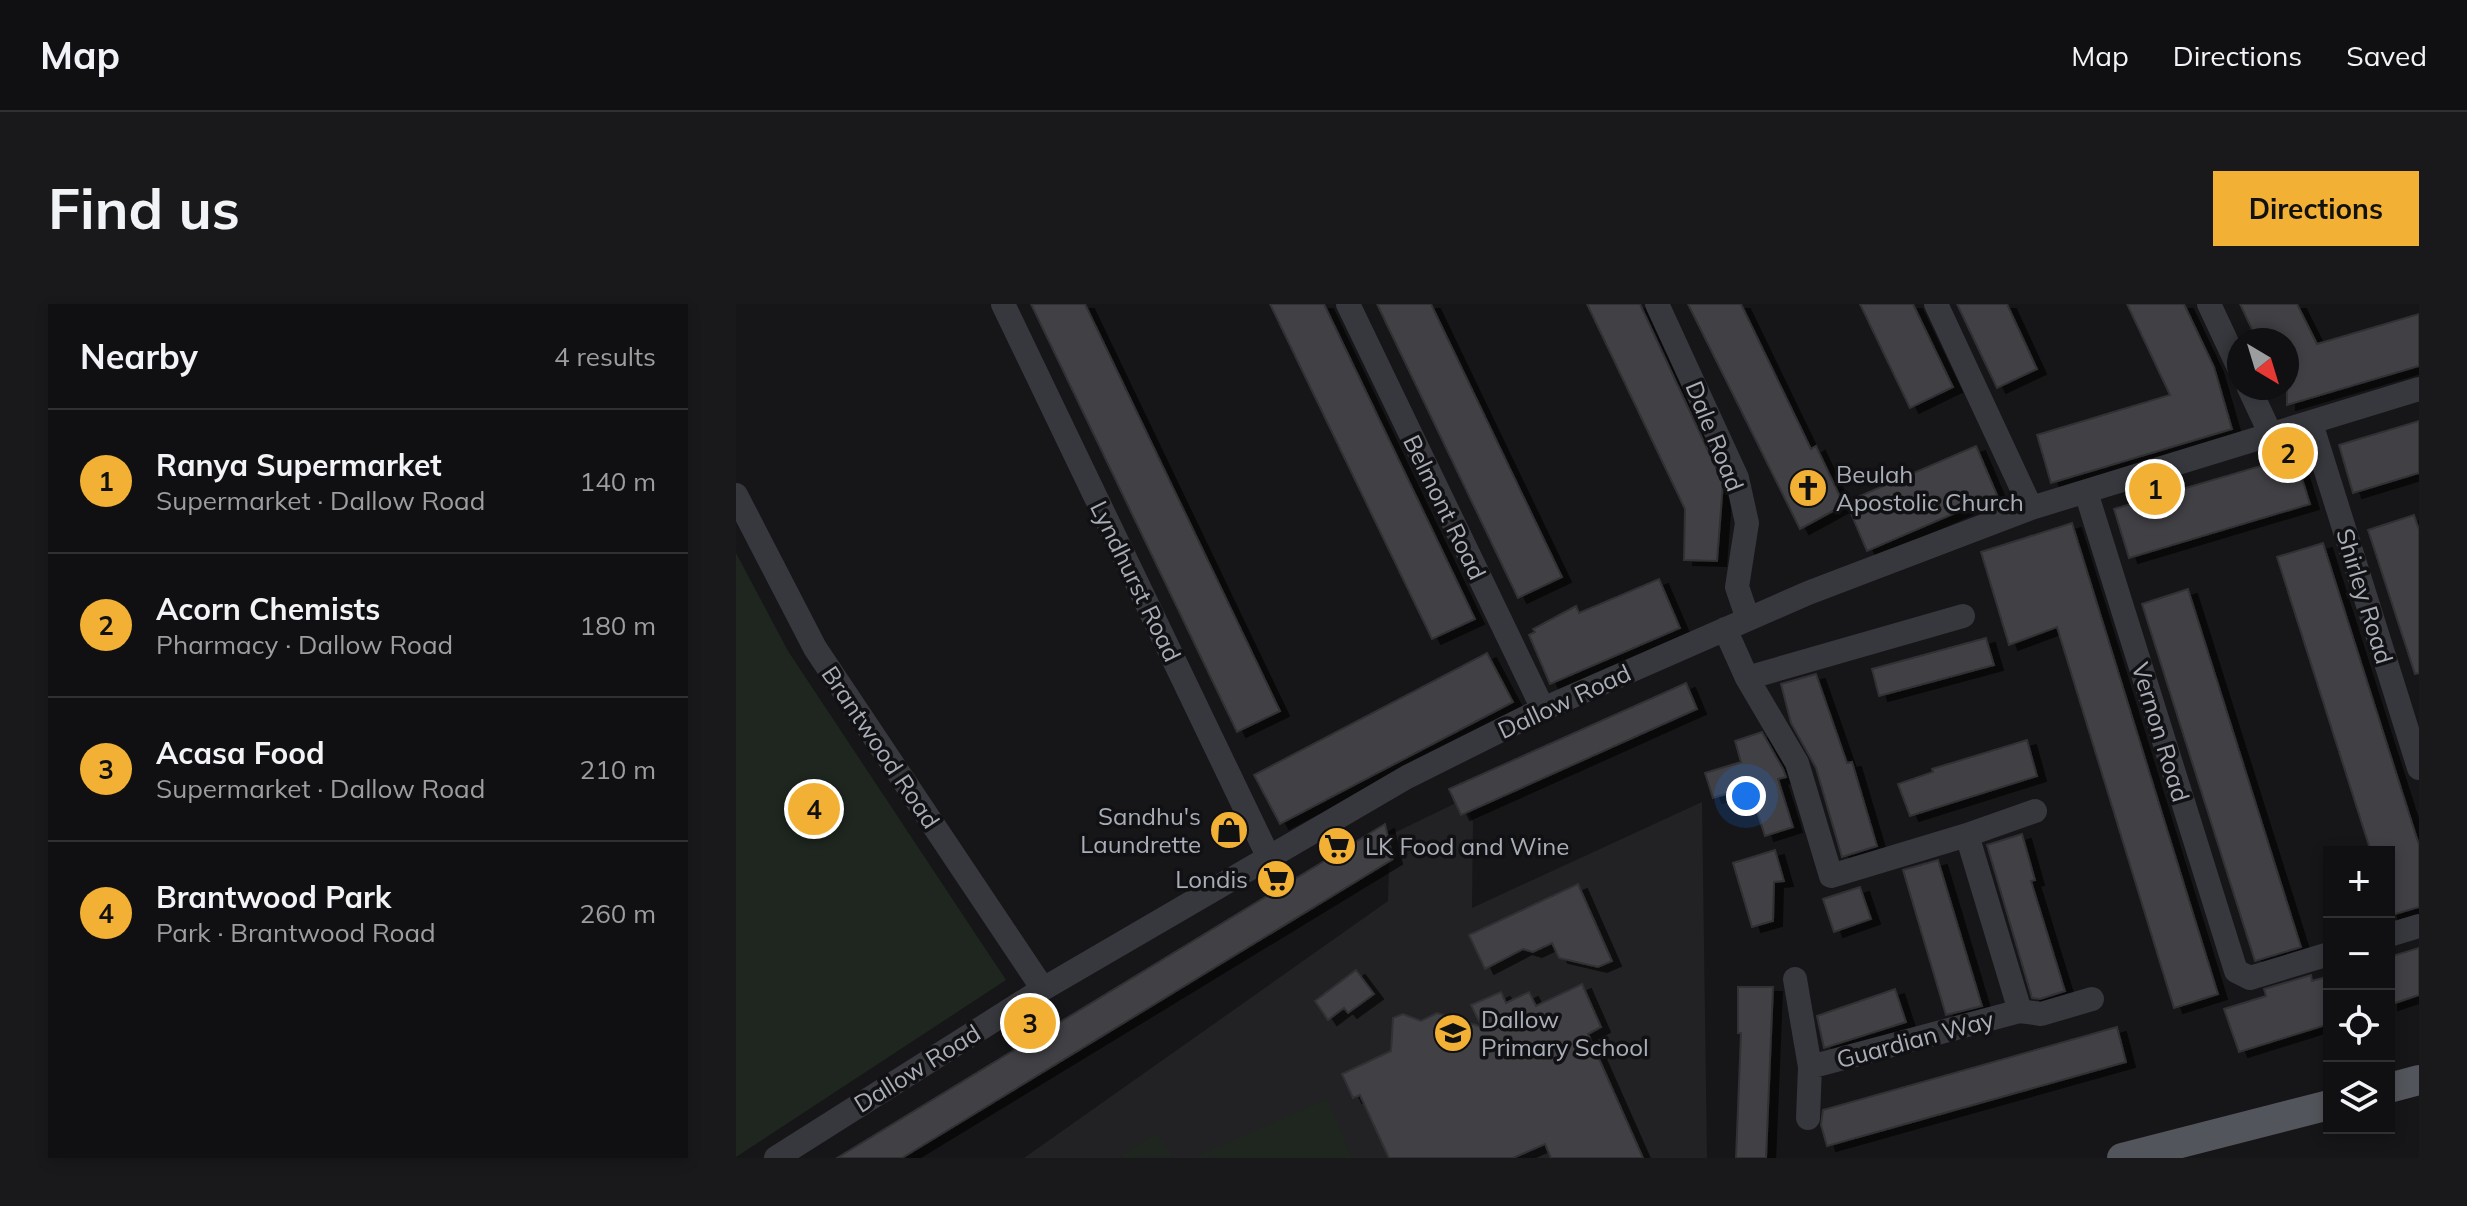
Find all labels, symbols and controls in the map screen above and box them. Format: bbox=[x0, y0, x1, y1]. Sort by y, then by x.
text: Map bbox=[40, 31, 120, 79]
text: Map bbox=[2071, 38, 2129, 73]
text: Directions bbox=[2173, 38, 2302, 73]
text: Saved bbox=[2346, 38, 2427, 73]
button: Directions bbox=[2213, 171, 2419, 246]
text: Find us bbox=[48, 173, 240, 243]
north arrow bbox=[2227, 328, 2299, 400]
text: Nearby bbox=[80, 335, 198, 378]
text: 4 results bbox=[554, 340, 656, 373]
street label: Dale Road bbox=[1679, 377, 1751, 495]
pin: 2 bbox=[2262, 423, 2314, 483]
street label: Belmont Road bbox=[1397, 430, 1493, 584]
text: Ranya Supermarket bbox=[156, 446, 442, 484]
place label: Beulah Apostolic Church bbox=[1836, 459, 2024, 517]
pin: 1 bbox=[2129, 459, 2181, 519]
text: 1 bbox=[98, 465, 114, 498]
text: 140 m bbox=[580, 465, 656, 498]
church icon: Beulah Apostolic Church bbox=[1787, 467, 1829, 509]
text: Supermarket · Dallow Road bbox=[156, 484, 485, 517]
street label: Lyndhurst Road bbox=[1084, 496, 1188, 666]
street label: Shirley Road bbox=[2330, 525, 2400, 667]
text: Acorn Chemists bbox=[156, 590, 380, 628]
text: 2 bbox=[98, 609, 114, 642]
text: 180 m bbox=[580, 609, 656, 642]
text: Pharmacy · Dallow Road bbox=[156, 628, 453, 661]
street label: Dallow Road bbox=[1493, 657, 1635, 745]
street label: Vernon Road bbox=[2126, 659, 2196, 805]
street label: Brantwood Road bbox=[816, 660, 946, 834]
text: Acasa Food bbox=[156, 734, 325, 772]
text: 3 bbox=[98, 753, 114, 786]
text: 210 m bbox=[580, 753, 656, 786]
text: Supermarket · Dallow Road bbox=[156, 772, 485, 805]
your location bbox=[1726, 776, 1766, 816]
pin: 4 bbox=[788, 779, 840, 839]
place label: Sandhu's Laundrette bbox=[1080, 801, 1201, 859]
shop icon: Sandhu's Laundrette bbox=[1208, 809, 1250, 851]
supermarket icon: LK Food and Wine bbox=[1316, 825, 1358, 867]
place label: LK Food and Wine bbox=[1365, 831, 1569, 861]
map controls bbox=[2323, 846, 2395, 1134]
button: + bbox=[2323, 846, 2395, 918]
supermarket icon: Londis bbox=[1255, 858, 1297, 900]
place label: Londis bbox=[1175, 864, 1248, 894]
text: Brantwood Park bbox=[156, 878, 391, 916]
text: 4 bbox=[98, 897, 114, 930]
text: 260 m bbox=[580, 897, 656, 930]
text: Park · Brantwood Road bbox=[156, 916, 436, 949]
button: − bbox=[2323, 918, 2395, 990]
button: locate bbox=[2323, 990, 2395, 1062]
pin: 3 bbox=[1004, 993, 1056, 1053]
place label: Dallow Primary School bbox=[1481, 1004, 1649, 1062]
street label: Guardian Way bbox=[1833, 1004, 1997, 1074]
school or university icon: Dallow Primary School bbox=[1432, 1012, 1474, 1054]
street label: Dallow Road bbox=[848, 1017, 986, 1119]
button: layers bbox=[2323, 1062, 2395, 1134]

